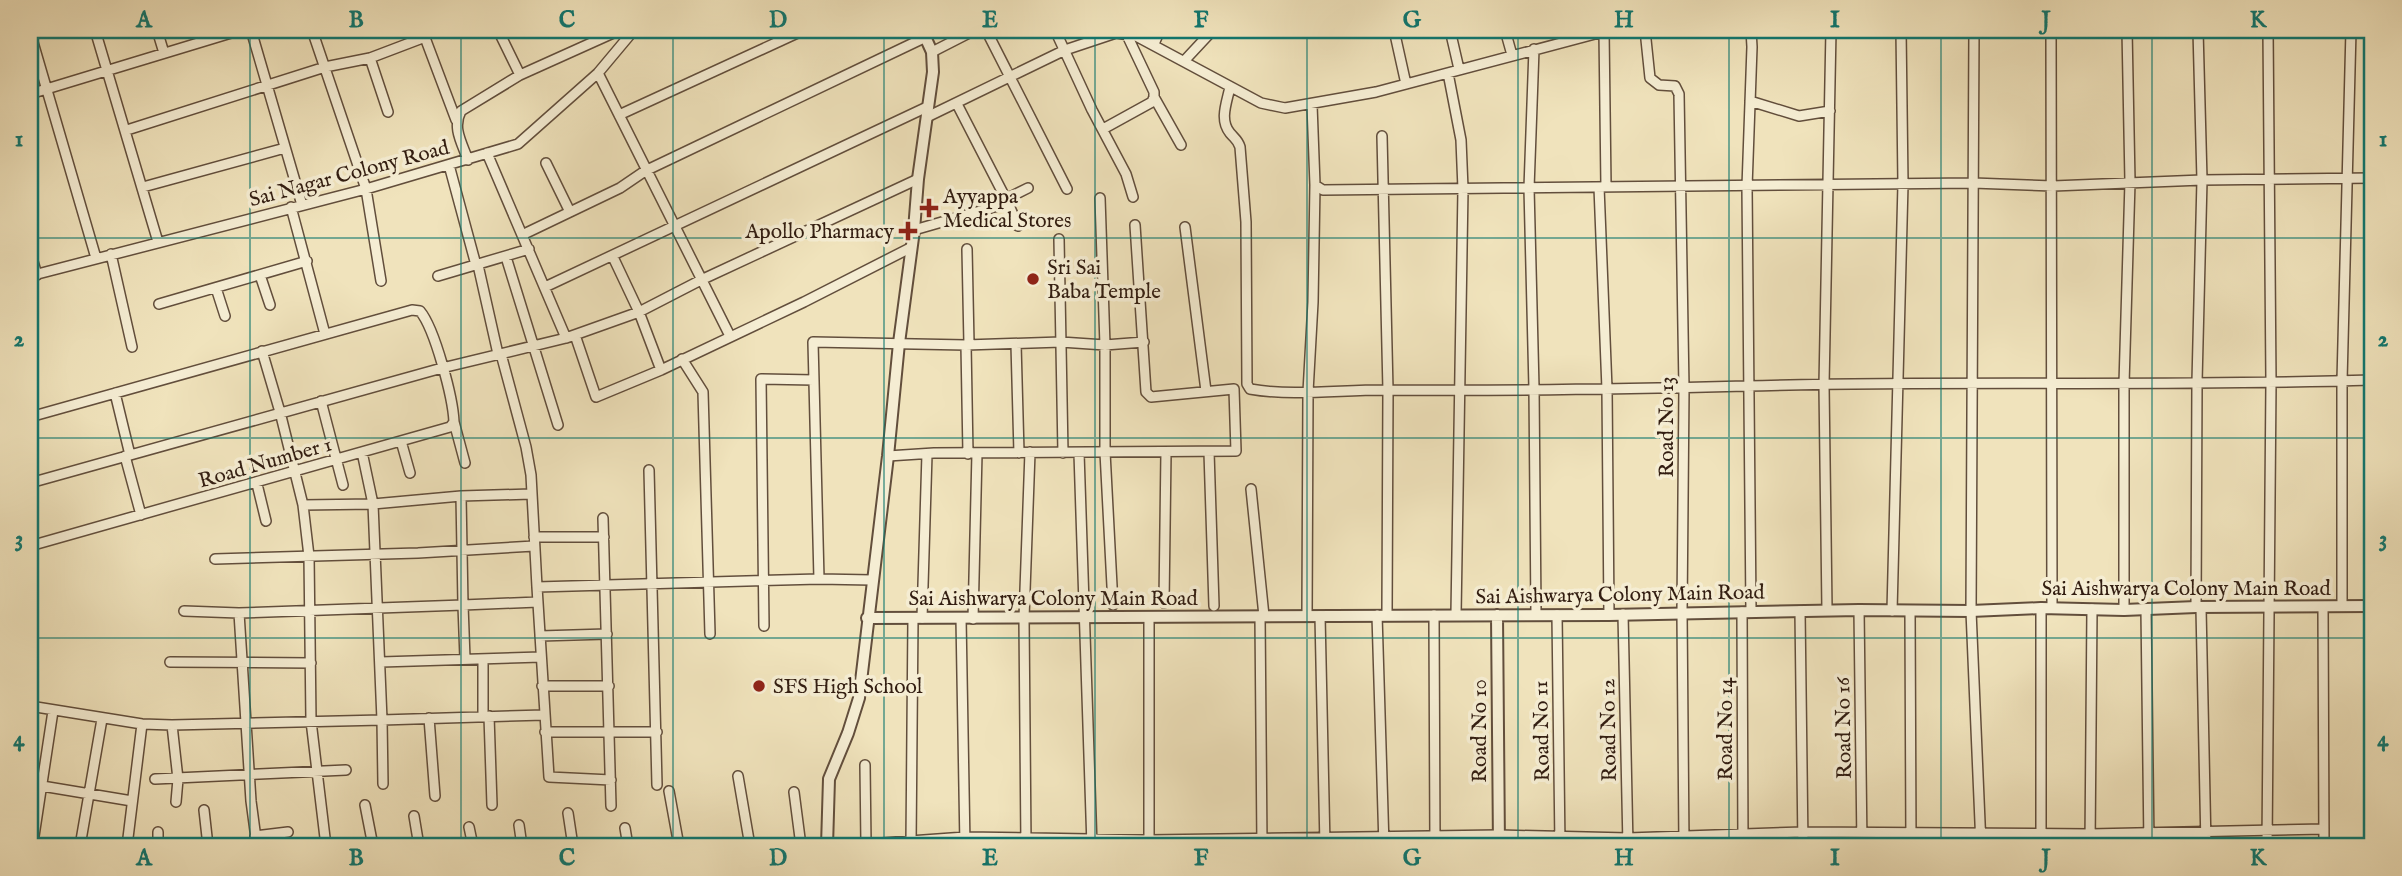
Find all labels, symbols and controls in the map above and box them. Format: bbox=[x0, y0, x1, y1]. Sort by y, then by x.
text: A bbox=[135, 6, 153, 35]
text: B bbox=[348, 6, 364, 35]
text: C bbox=[559, 6, 576, 35]
text: D bbox=[769, 6, 787, 35]
text: E bbox=[982, 6, 998, 35]
text: F bbox=[1194, 6, 1209, 35]
text: G bbox=[1403, 6, 1422, 35]
text: H bbox=[1614, 6, 1634, 35]
text: I bbox=[1830, 6, 1840, 35]
text: J bbox=[2038, 6, 2051, 35]
text: K bbox=[2250, 6, 2268, 35]
text: 1 bbox=[15, 125, 23, 154]
text: 1 bbox=[2379, 125, 2387, 154]
street label: Sai Nagar Colony Road bbox=[246, 135, 453, 214]
place label: Ayyappa Medical Stores bbox=[942, 184, 1071, 235]
marker: Ayyappa Medical Stores bbox=[921, 200, 937, 216]
place label: Apollo Pharmacy bbox=[744, 219, 895, 246]
marker: Apollo Pharmacy bbox=[900, 223, 916, 239]
place label: Sri Sai Baba Temple bbox=[1047, 255, 1161, 306]
marker: Sri Sai Baba Temple bbox=[1025, 271, 1041, 287]
text: 2 bbox=[14, 325, 25, 354]
text: 2 bbox=[2378, 325, 2389, 354]
street label: Road No 13 bbox=[1654, 376, 1681, 478]
street label: Road Number 1 bbox=[196, 431, 335, 495]
text: 3 bbox=[15, 525, 23, 554]
text: 3 bbox=[2379, 525, 2387, 554]
street label: Sai Aishwarya Colony Main Road bbox=[2041, 576, 2331, 603]
street label: Sai Aishwarya Colony Main Road bbox=[1475, 579, 1766, 612]
street label: Sai Aishwarya Colony Main Road bbox=[908, 586, 1198, 613]
place label: SFS High School bbox=[773, 674, 923, 701]
street label: Road No 14 bbox=[1713, 676, 1740, 781]
street label: Road No 16 bbox=[1830, 676, 1859, 779]
marker: SFS High School bbox=[751, 678, 767, 694]
street label: Road No 12 bbox=[1595, 678, 1624, 782]
street label: Road No 10 bbox=[1467, 679, 1494, 783]
street label: Road No 11 bbox=[1528, 680, 1557, 782]
text: 4 bbox=[13, 725, 25, 754]
text: 4 bbox=[2377, 725, 2389, 754]
text: A bbox=[135, 844, 153, 873]
text: B bbox=[348, 844, 364, 873]
text: C bbox=[559, 844, 576, 873]
text: D bbox=[769, 844, 787, 873]
text: E bbox=[982, 844, 998, 873]
text: F bbox=[1194, 844, 1209, 873]
text: G bbox=[1403, 844, 1422, 873]
text: H bbox=[1614, 844, 1634, 873]
text: I bbox=[1830, 844, 1840, 873]
text: J bbox=[2038, 844, 2051, 873]
text: K bbox=[2250, 844, 2268, 873]

